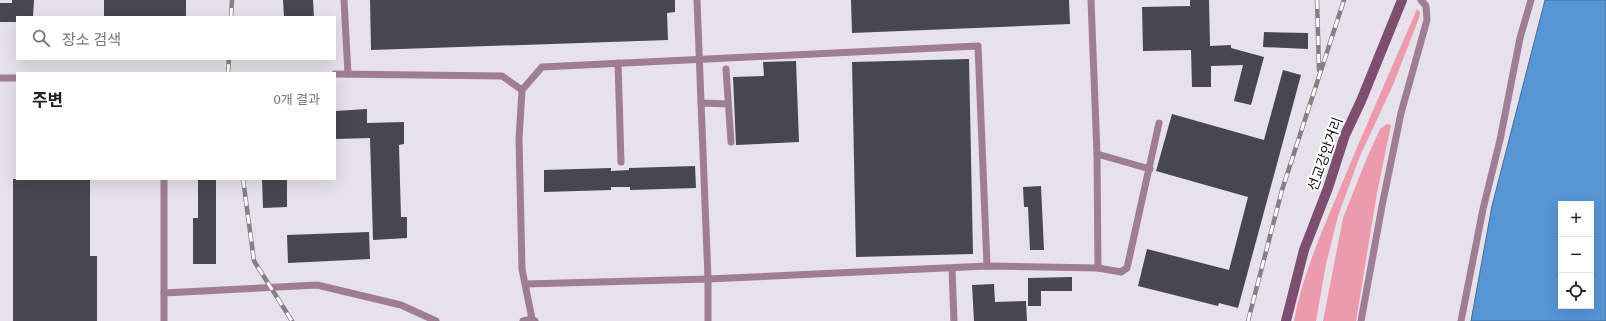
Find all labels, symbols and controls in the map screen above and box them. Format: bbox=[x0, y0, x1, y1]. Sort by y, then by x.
search box bbox=[16, 16, 336, 60]
icon: search bbox=[30, 27, 52, 49]
text: 장소 검색 bbox=[62, 31, 121, 49]
text: 주변 bbox=[32, 90, 63, 110]
text: 0개 결과 bbox=[274, 92, 320, 107]
street label: 선교강안거리 bbox=[1304, 115, 1346, 193]
map controls bbox=[1558, 201, 1594, 309]
button: + bbox=[1558, 201, 1594, 237]
button: − bbox=[1558, 237, 1594, 273]
button: locate bbox=[1558, 273, 1594, 309]

